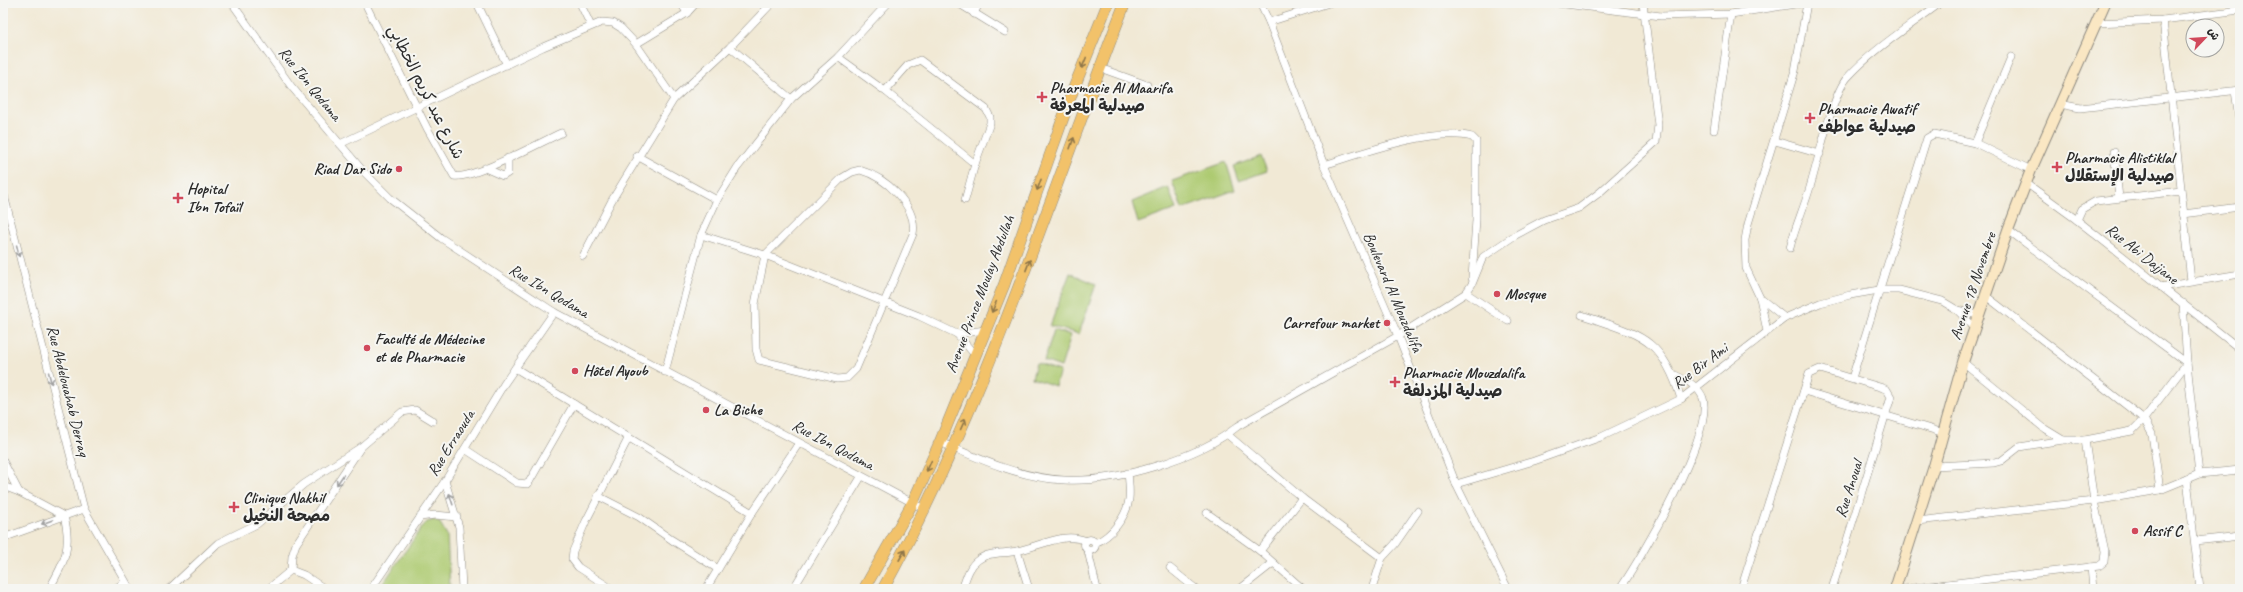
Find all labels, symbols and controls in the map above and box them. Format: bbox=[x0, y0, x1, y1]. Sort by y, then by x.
north arrow bbox=[2185, 18, 2225, 58]
street label: شارع عبد كريم الخطابي bbox=[380, 21, 469, 164]
text: ش bbox=[2205, 25, 2223, 42]
street label: Rue Ibn Qodama bbox=[274, 43, 347, 126]
one-way arrow bbox=[1079, 57, 1087, 69]
place label: Pharmacie Al Maarifa صيدلية المعرفة bbox=[1050, 78, 1174, 116]
marker: Pharmacie Al Maarifa صيدلية المعرفة bbox=[1037, 92, 1047, 102]
place label: Pharmacie Awatif صيدلية عواطف bbox=[1818, 99, 1920, 137]
marker: Pharmacie Awatif صيدلية عواطف bbox=[1805, 113, 1815, 123]
one-way arrow bbox=[1069, 137, 1077, 149]
place label: Pharmacie Alistiklal صيدلية الإستقلال bbox=[2065, 148, 2177, 186]
place label: Riad Dar Sido bbox=[313, 159, 393, 179]
marker: Pharmacie Alistiklal صيدلية الإستقلال bbox=[2052, 162, 2062, 172]
marker: Riad Dar Sido bbox=[394, 164, 404, 174]
place label: Hopital Ibn Tofaïl bbox=[187, 179, 244, 217]
one-way arrow bbox=[1035, 179, 1043, 191]
marker: Hopital Ibn Tofaïl bbox=[172, 192, 184, 204]
street label: Avenue Prince Moulay Abdullah bbox=[941, 212, 1020, 376]
street label: Rue Abi Dajjane bbox=[2102, 219, 2184, 290]
street label: Avenue 18 Novembre bbox=[1945, 228, 2001, 342]
street label: Boulevard Al Mouzdalifa bbox=[1359, 229, 1428, 356]
one-way arrow bbox=[15, 245, 23, 258]
street label: Rue Ibn Qodama bbox=[505, 259, 594, 323]
one-way arrow bbox=[1025, 260, 1033, 272]
place label: Mosque bbox=[1505, 284, 1547, 304]
marker: Mosque bbox=[1492, 289, 1502, 299]
one-way arrow bbox=[990, 301, 998, 313]
place label: Carrefour market bbox=[1282, 313, 1381, 333]
marker: Carrefour market bbox=[1382, 318, 1392, 328]
street label: Rue Abdelouahab Derraq bbox=[42, 323, 94, 460]
place label: Faculté de Médecine et de Pharmacie bbox=[375, 329, 486, 367]
street label: Rue Bir Ami bbox=[1668, 337, 1733, 393]
marker: Faculté de Médecine et de Pharmacie bbox=[362, 343, 372, 353]
place label: Hôtel Ayoub bbox=[583, 361, 650, 381]
place label: Pharmacie Mouzdalifa صيدلية المزدلفة bbox=[1403, 363, 1526, 401]
marker: Hôtel Ayoub bbox=[570, 366, 580, 376]
one-way arrow bbox=[47, 371, 54, 384]
marker: Pharmacie Mouzdalifa صيدلية المزدلفة bbox=[1390, 377, 1400, 387]
place label: La Biche bbox=[714, 400, 764, 420]
street label: Rue Erraouda bbox=[423, 405, 480, 480]
marker: La Biche bbox=[701, 405, 711, 415]
street label: Rue Ibn Qodama bbox=[789, 415, 879, 476]
one-way arrow bbox=[959, 419, 967, 431]
street label: Rue Anoual bbox=[1830, 455, 1869, 520]
one-way arrow bbox=[925, 460, 932, 472]
one-way arrow bbox=[336, 475, 344, 486]
place label: Clinique Nakhil مصحة النخيل bbox=[243, 488, 330, 526]
one-way arrow bbox=[447, 493, 454, 506]
marker: Clinique Nakhil مصحة النخيل bbox=[228, 501, 240, 513]
one-way arrow bbox=[41, 519, 54, 526]
place label: Assif C bbox=[2143, 521, 2184, 541]
marker: Assif C bbox=[2130, 526, 2140, 536]
one-way arrow bbox=[899, 549, 907, 561]

